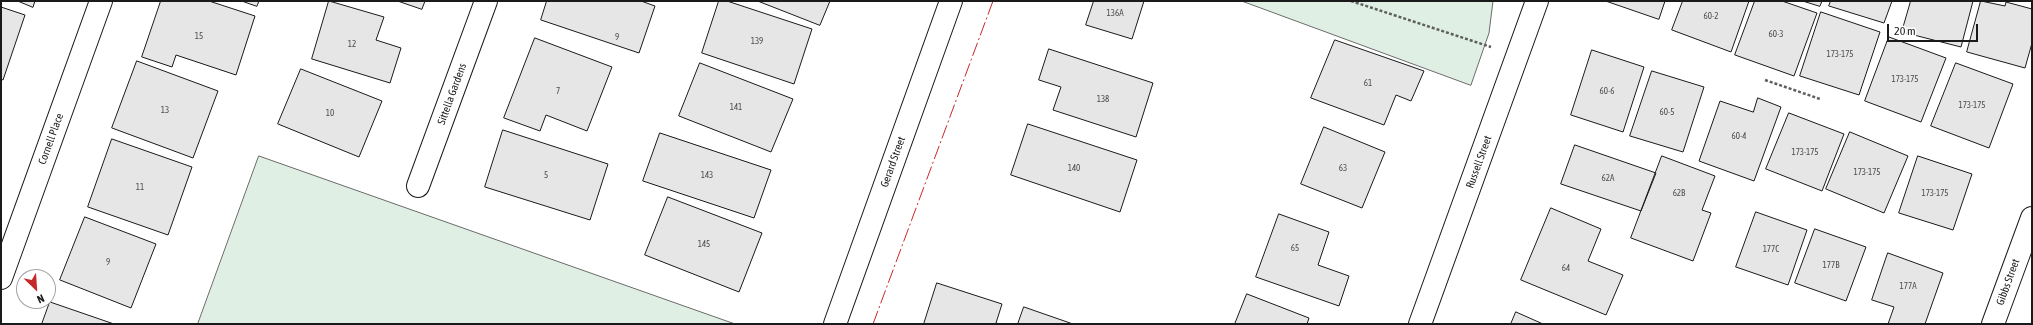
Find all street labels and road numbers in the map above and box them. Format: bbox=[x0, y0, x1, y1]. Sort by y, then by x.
street label: Sittella Gardens bbox=[435, 61, 469, 127]
street label: Cornell Place bbox=[36, 112, 66, 166]
street label: Russell Street bbox=[1463, 134, 1495, 190]
street label: Gerard Street bbox=[878, 135, 908, 189]
street label: Gibbs Street bbox=[1994, 257, 2022, 307]

